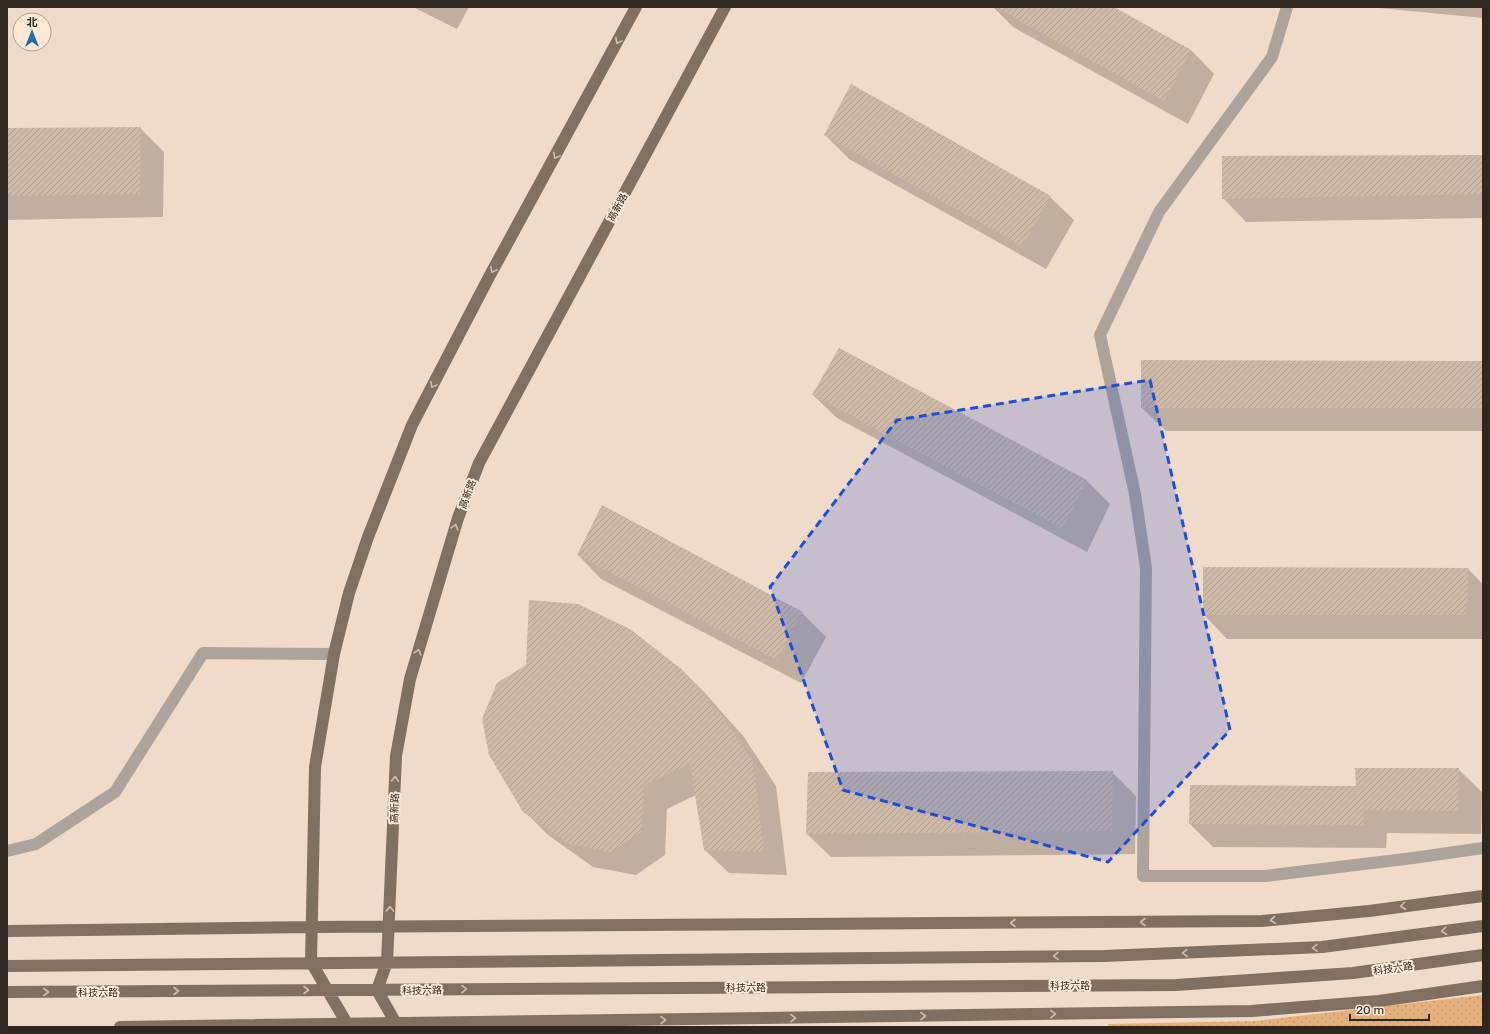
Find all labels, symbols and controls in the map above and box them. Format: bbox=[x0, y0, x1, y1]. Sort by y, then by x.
north arrow bbox=[12, 12, 52, 52]
text: 北 bbox=[27, 16, 38, 29]
one-way arrow bbox=[615, 37, 622, 45]
one-way arrow bbox=[553, 152, 561, 159]
street label: 高新路 bbox=[606, 191, 630, 224]
one-way arrow bbox=[491, 266, 498, 273]
one-way arrow bbox=[430, 381, 438, 388]
street label: 高新路 bbox=[457, 478, 479, 511]
one-way arrow bbox=[450, 524, 459, 531]
one-way arrow bbox=[413, 649, 422, 656]
one-way arrow bbox=[391, 776, 399, 782]
street label: 高新路 bbox=[388, 793, 402, 823]
one-way arrow bbox=[1400, 902, 1406, 911]
one-way arrow bbox=[385, 906, 394, 912]
one-way arrow bbox=[1270, 915, 1276, 924]
one-way arrow bbox=[1140, 918, 1146, 926]
one-way arrow bbox=[1010, 919, 1016, 927]
one-way arrow bbox=[1441, 927, 1447, 936]
one-way arrow bbox=[1312, 943, 1318, 952]
one-way arrow bbox=[1182, 948, 1188, 957]
one-way arrow bbox=[1053, 952, 1059, 960]
street label: 科技六路 bbox=[1372, 960, 1414, 978]
street label: 科技六路 bbox=[1050, 980, 1090, 992]
street label: 科技六路 bbox=[726, 982, 766, 994]
street label: 科技六路 bbox=[402, 985, 442, 997]
one-way arrow bbox=[461, 985, 467, 993]
one-way arrow bbox=[303, 986, 309, 994]
street label: 科技六路 bbox=[78, 987, 118, 999]
one-way arrow bbox=[173, 987, 179, 995]
one-way arrow bbox=[43, 988, 49, 996]
scale bar bbox=[1350, 996, 1429, 1022]
text: 20 m bbox=[1356, 1003, 1384, 1017]
one-way arrow bbox=[1050, 1010, 1056, 1018]
one-way arrow bbox=[920, 1012, 926, 1020]
one-way arrow bbox=[790, 1014, 796, 1022]
one-way arrow bbox=[660, 1016, 666, 1024]

